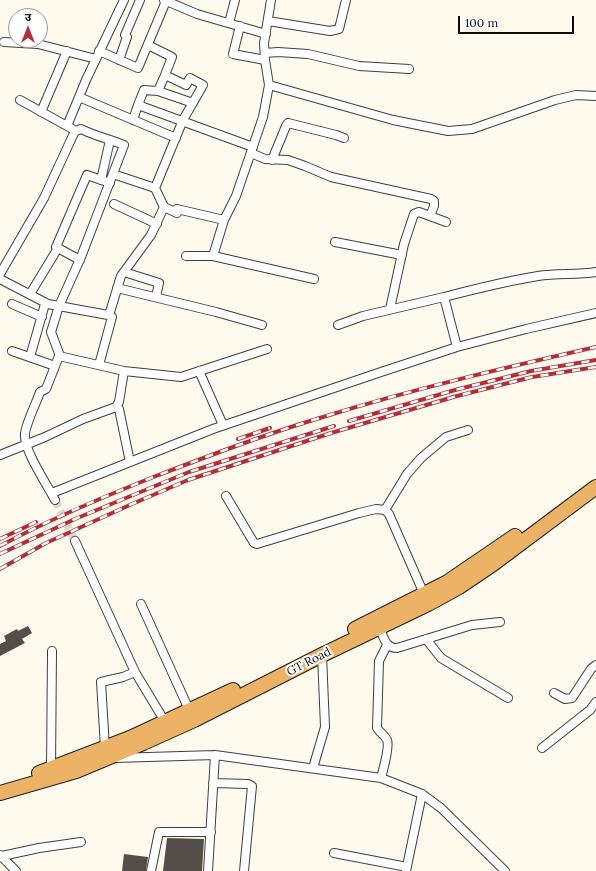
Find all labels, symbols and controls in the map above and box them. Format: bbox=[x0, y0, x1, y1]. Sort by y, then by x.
north arrow bbox=[8, 8, 48, 48]
scale bar bbox=[460, 8, 576, 34]
text: उ bbox=[25, 10, 31, 24]
text: 100 m bbox=[465, 15, 498, 30]
street label: GT Road bbox=[284, 645, 334, 679]

